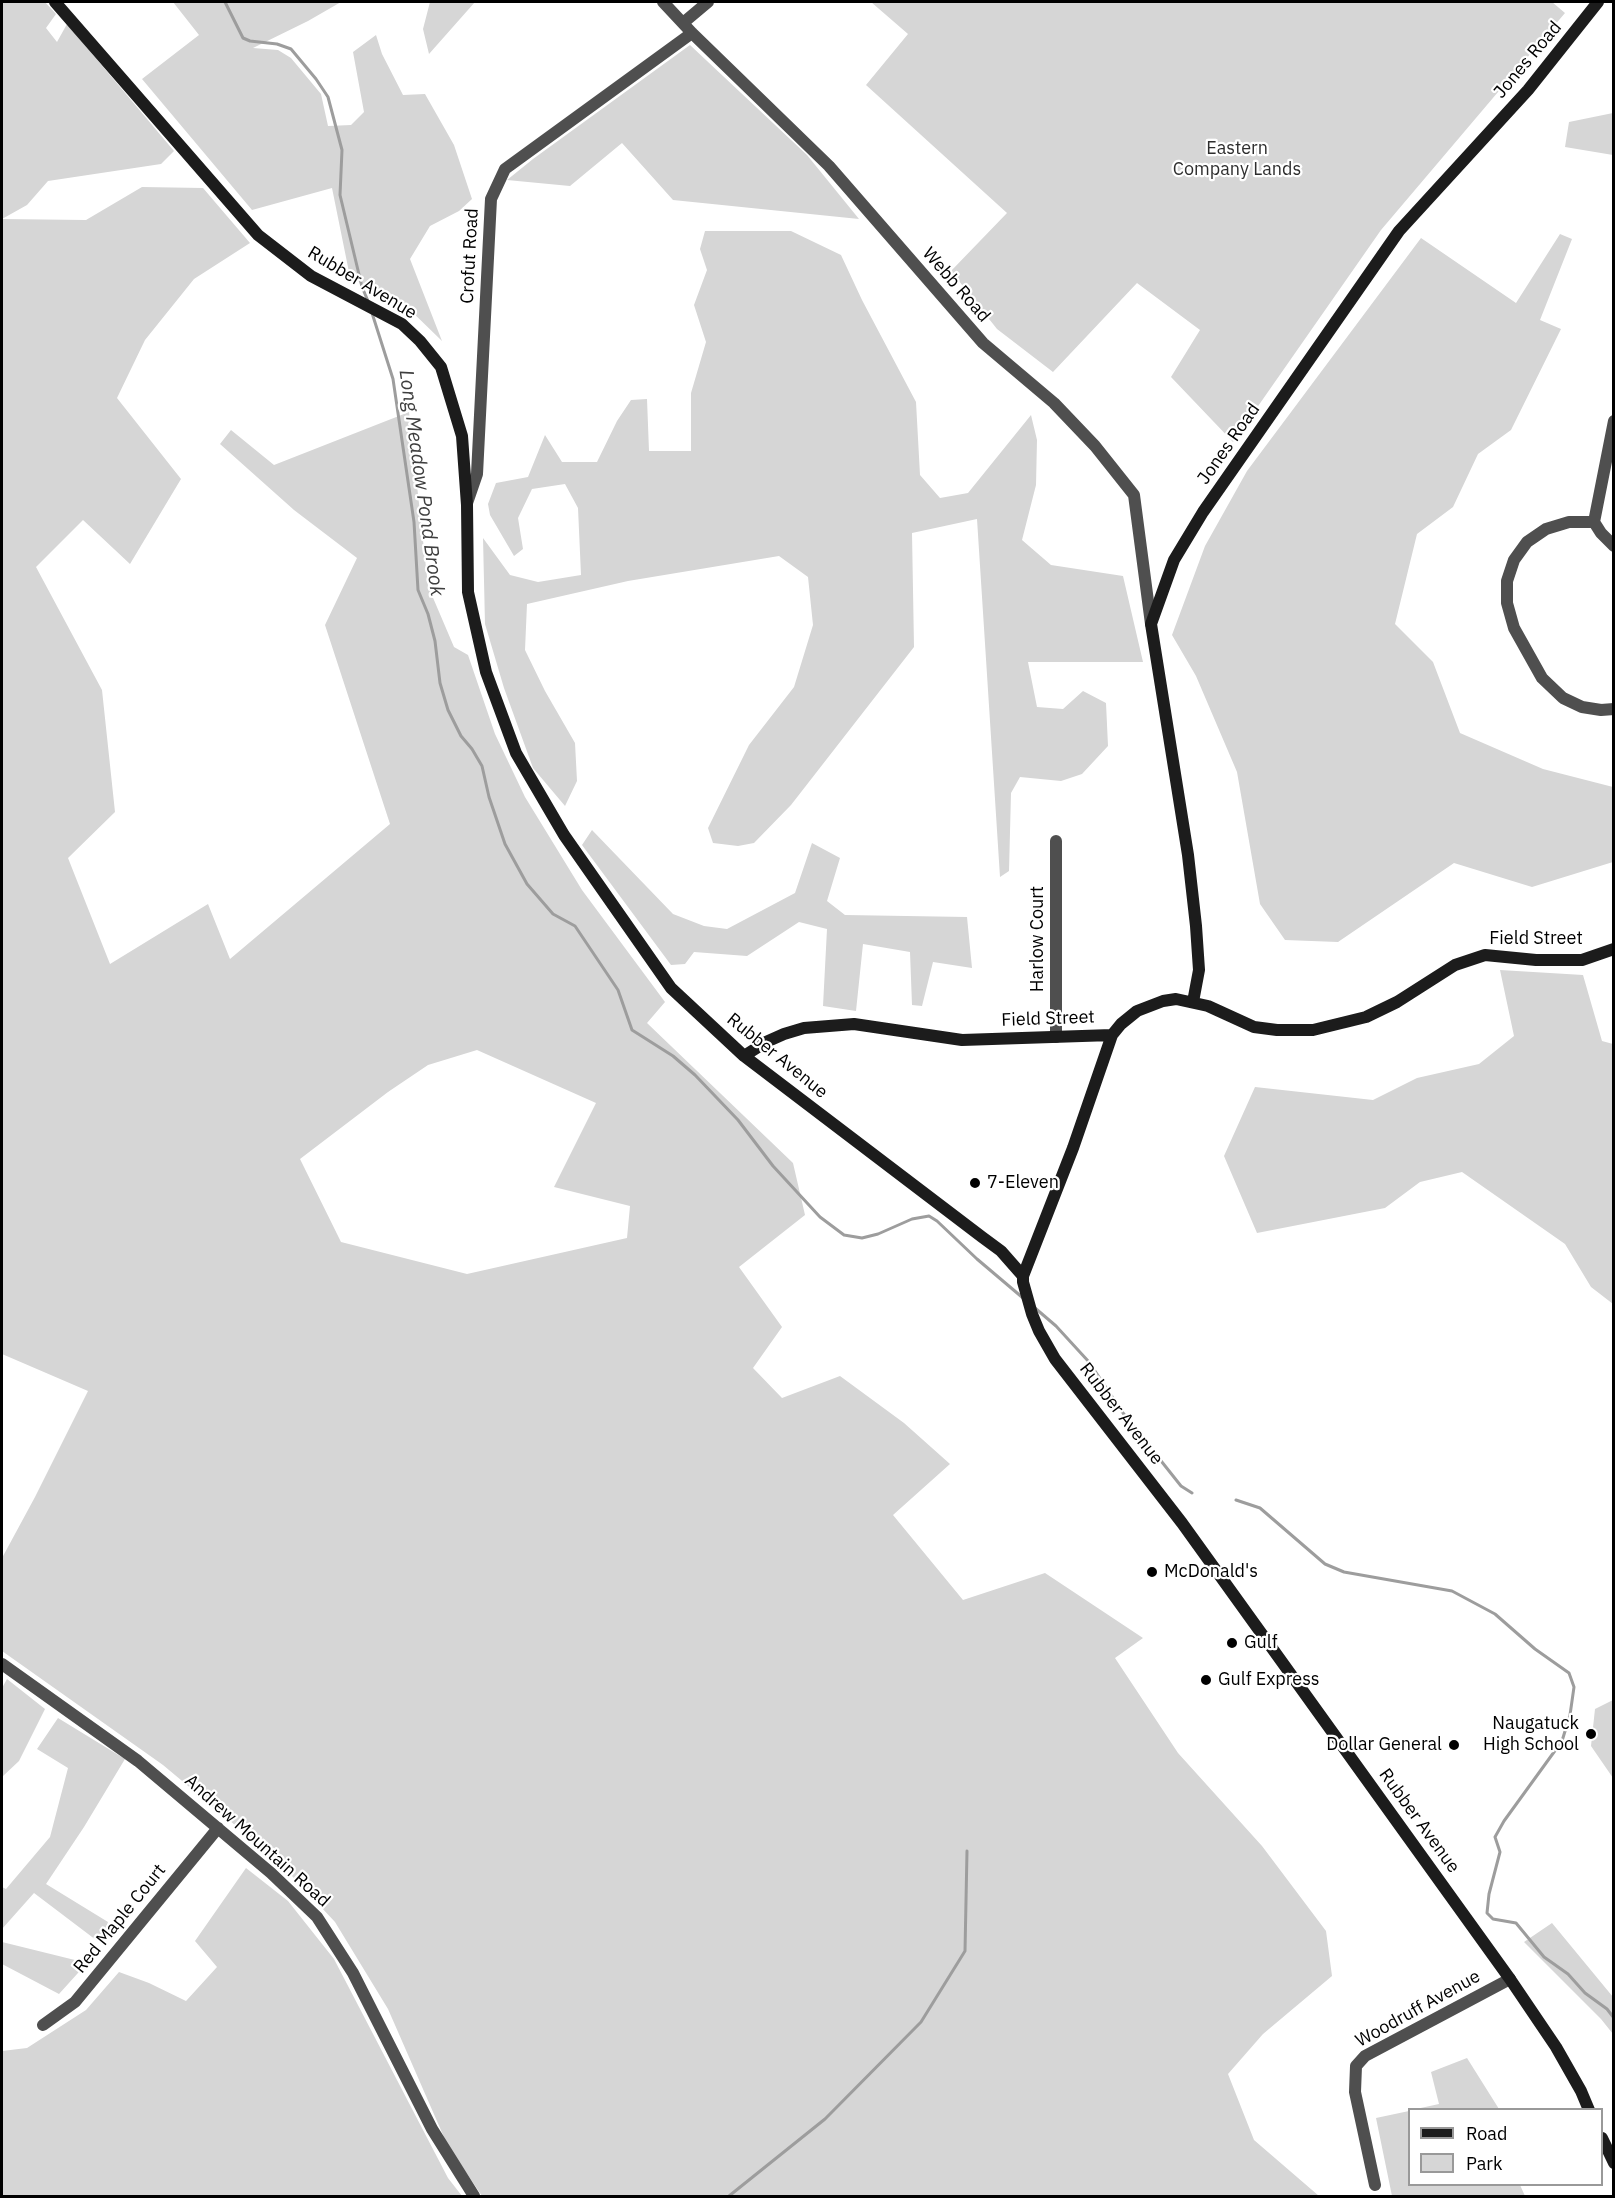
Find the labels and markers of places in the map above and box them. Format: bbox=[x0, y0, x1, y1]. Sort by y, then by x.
place label: 7-Eleven bbox=[987, 1172, 1059, 1194]
marker: 7-Eleven bbox=[968, 1176, 982, 1190]
place label: McDonald's bbox=[1164, 1561, 1258, 1583]
marker: McDonald's bbox=[1145, 1565, 1159, 1579]
place label: Gulf bbox=[1244, 1632, 1277, 1654]
marker: Gulf bbox=[1225, 1636, 1239, 1650]
place label: Gulf Express bbox=[1218, 1669, 1320, 1691]
marker: Gulf Express bbox=[1199, 1673, 1213, 1687]
place label: Naugatuck High School bbox=[1483, 1713, 1579, 1756]
marker: Naugatuck High School bbox=[1584, 1727, 1598, 1741]
place label: Dollar General bbox=[1326, 1734, 1442, 1756]
marker: Dollar General bbox=[1447, 1738, 1461, 1752]

